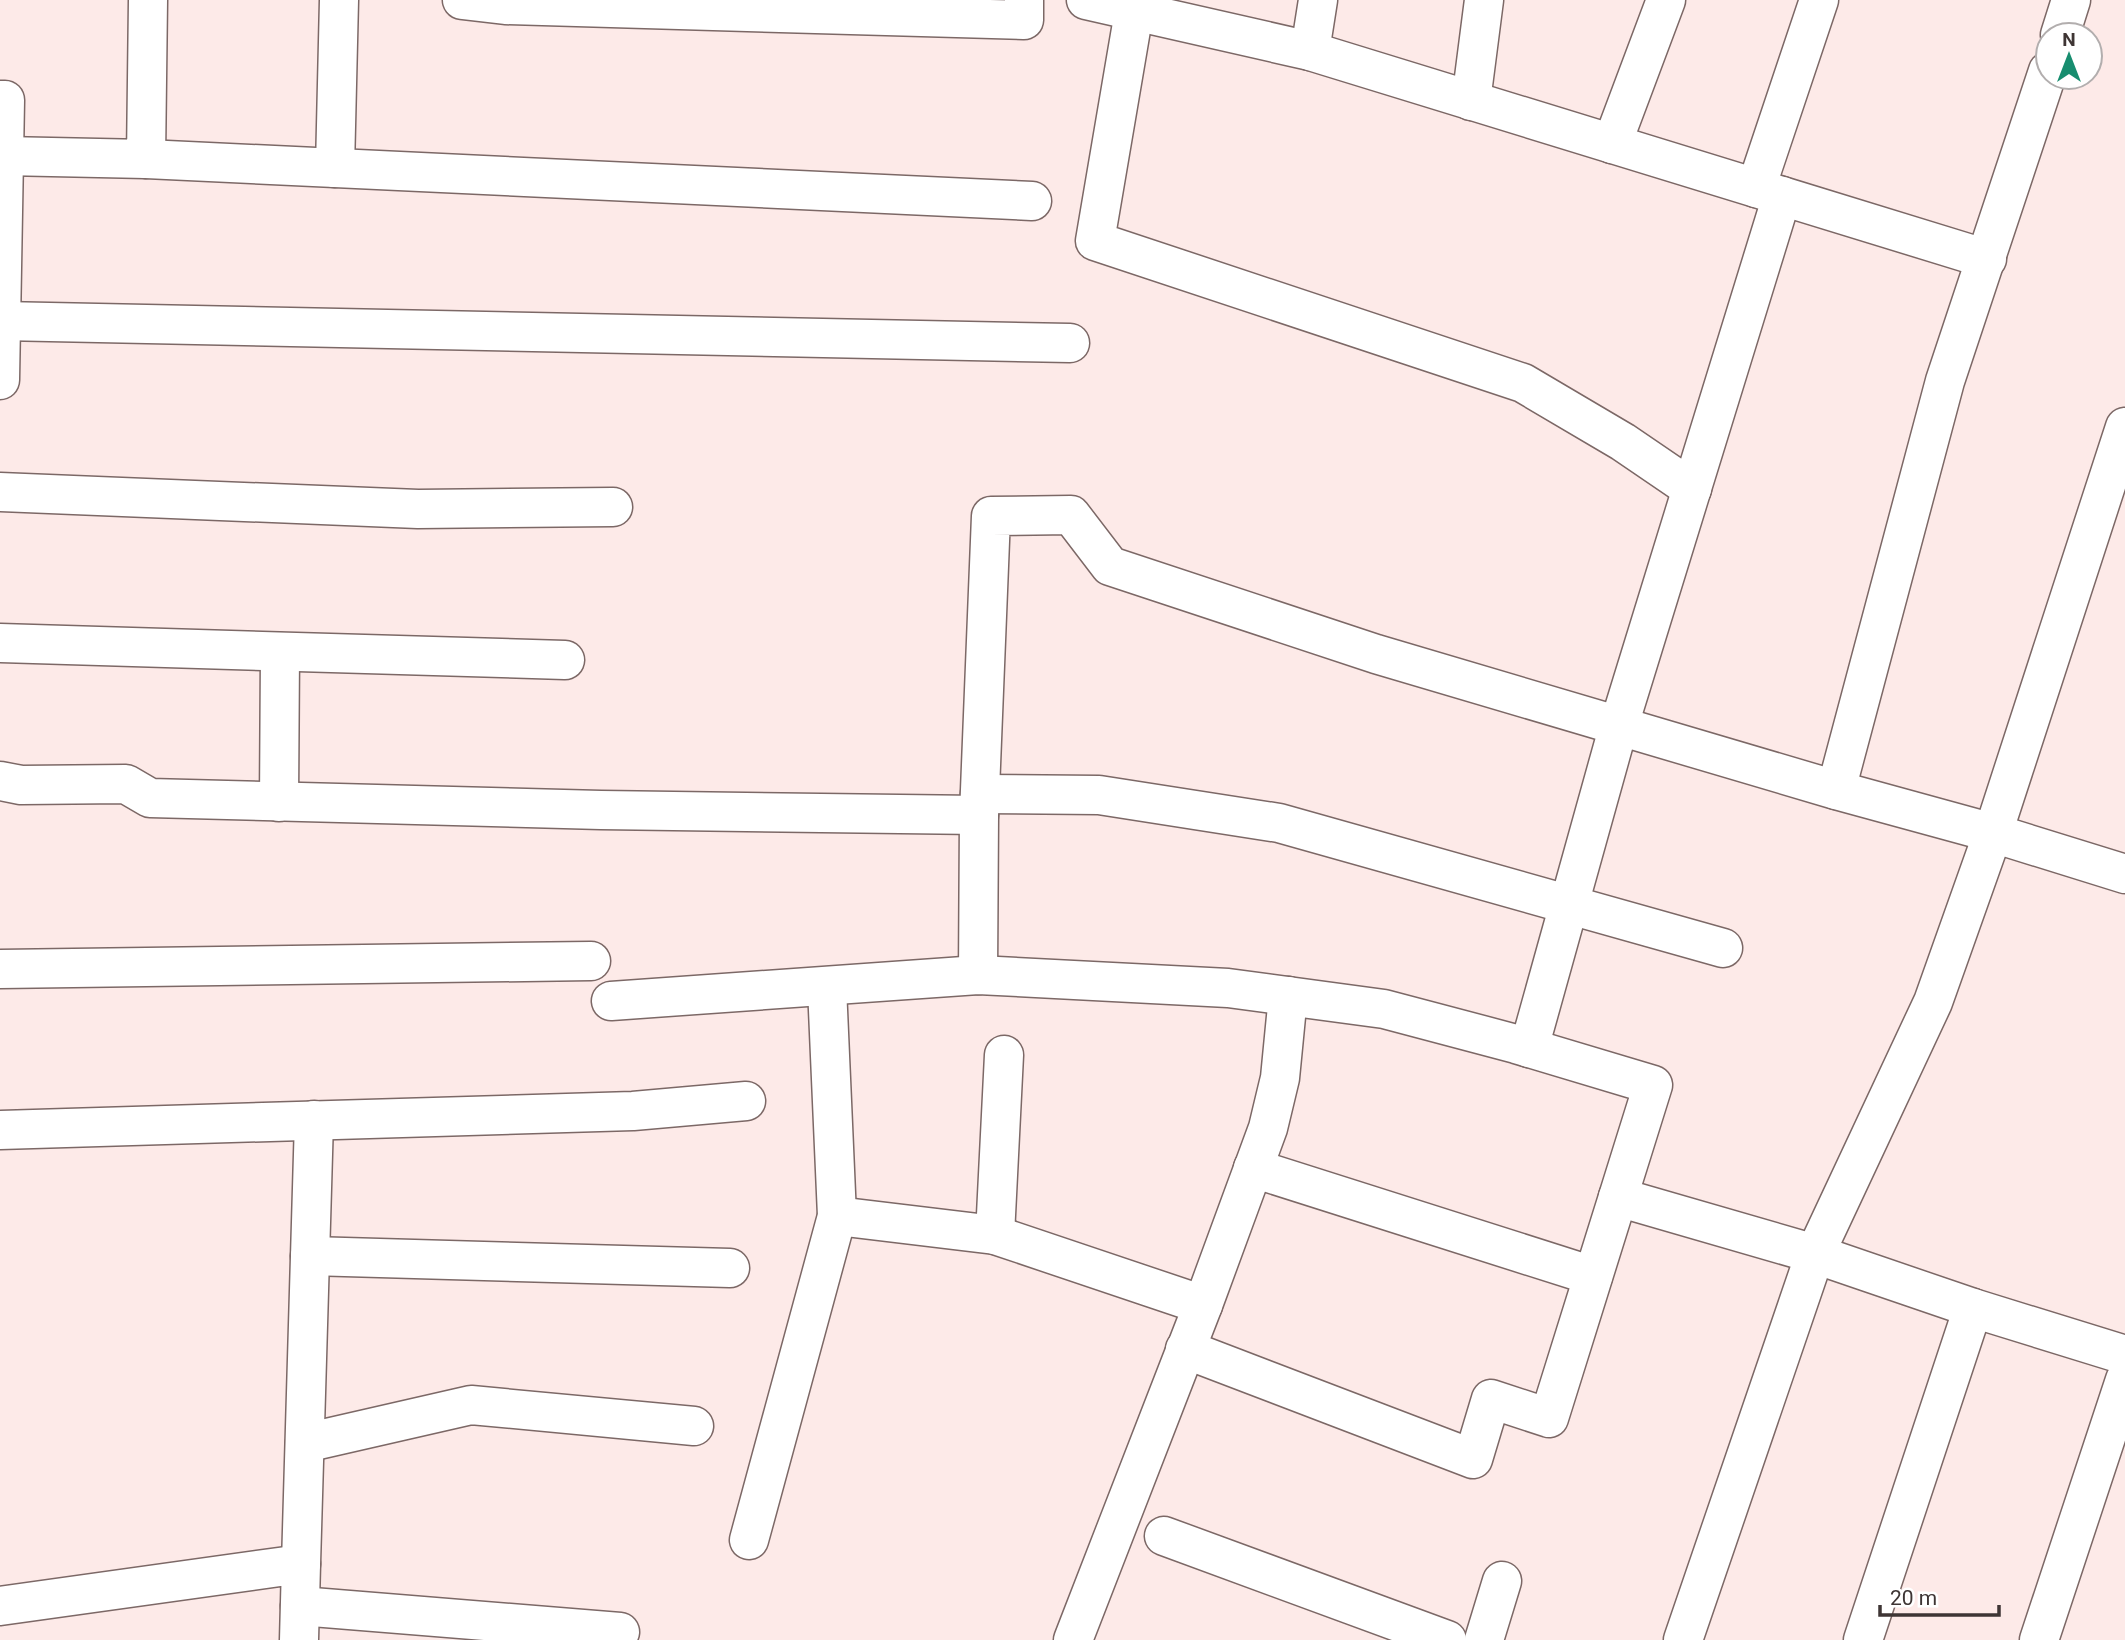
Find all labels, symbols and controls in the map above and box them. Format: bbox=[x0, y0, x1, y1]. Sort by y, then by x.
north arrow bbox=[2034, 21, 2104, 91]
text: N bbox=[2062, 28, 2076, 51]
scale bar bbox=[1880, 1574, 1999, 1618]
text: 20 m bbox=[1890, 1586, 1937, 1610]

